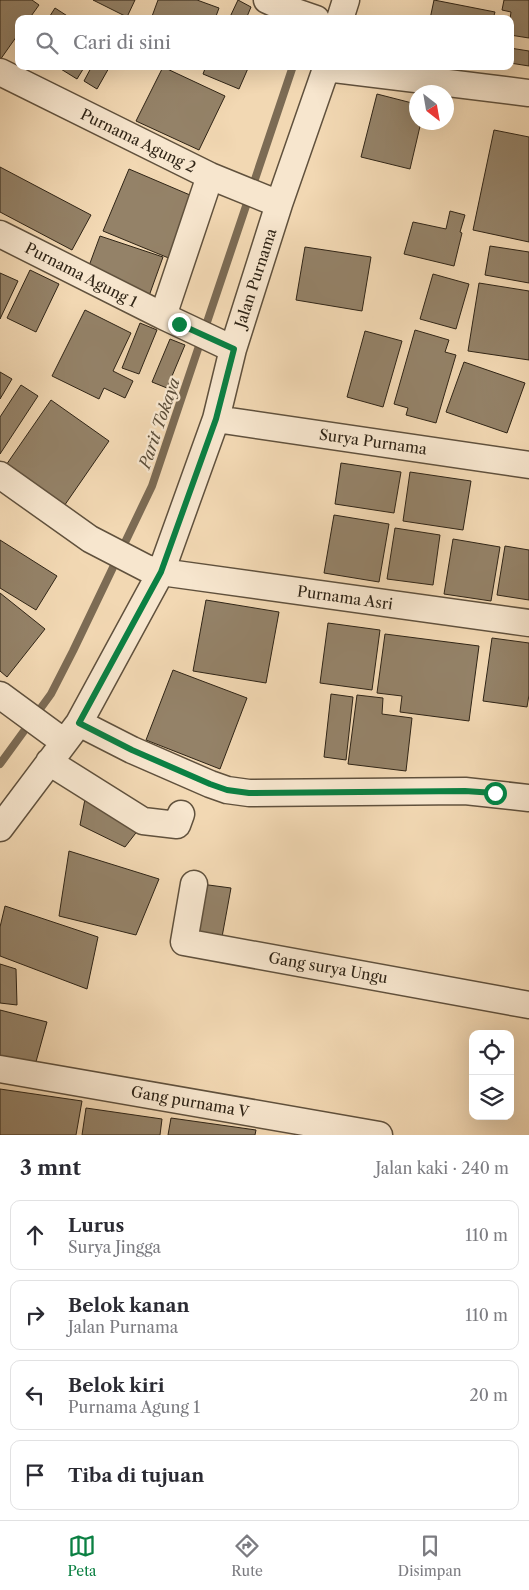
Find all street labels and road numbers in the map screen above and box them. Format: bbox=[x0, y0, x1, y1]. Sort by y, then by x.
street label: Purnama Agung 2 bbox=[77, 104, 199, 177]
street label: Jalan Purnama bbox=[230, 226, 281, 332]
street label: Purnama Agung 1 bbox=[22, 238, 141, 311]
street label: Surya Purnama bbox=[318, 425, 428, 458]
street label: Purnama Asri bbox=[296, 581, 395, 614]
street label: Gang surya Ungu bbox=[267, 948, 389, 987]
street label: Gang purnama V bbox=[130, 1082, 252, 1121]

